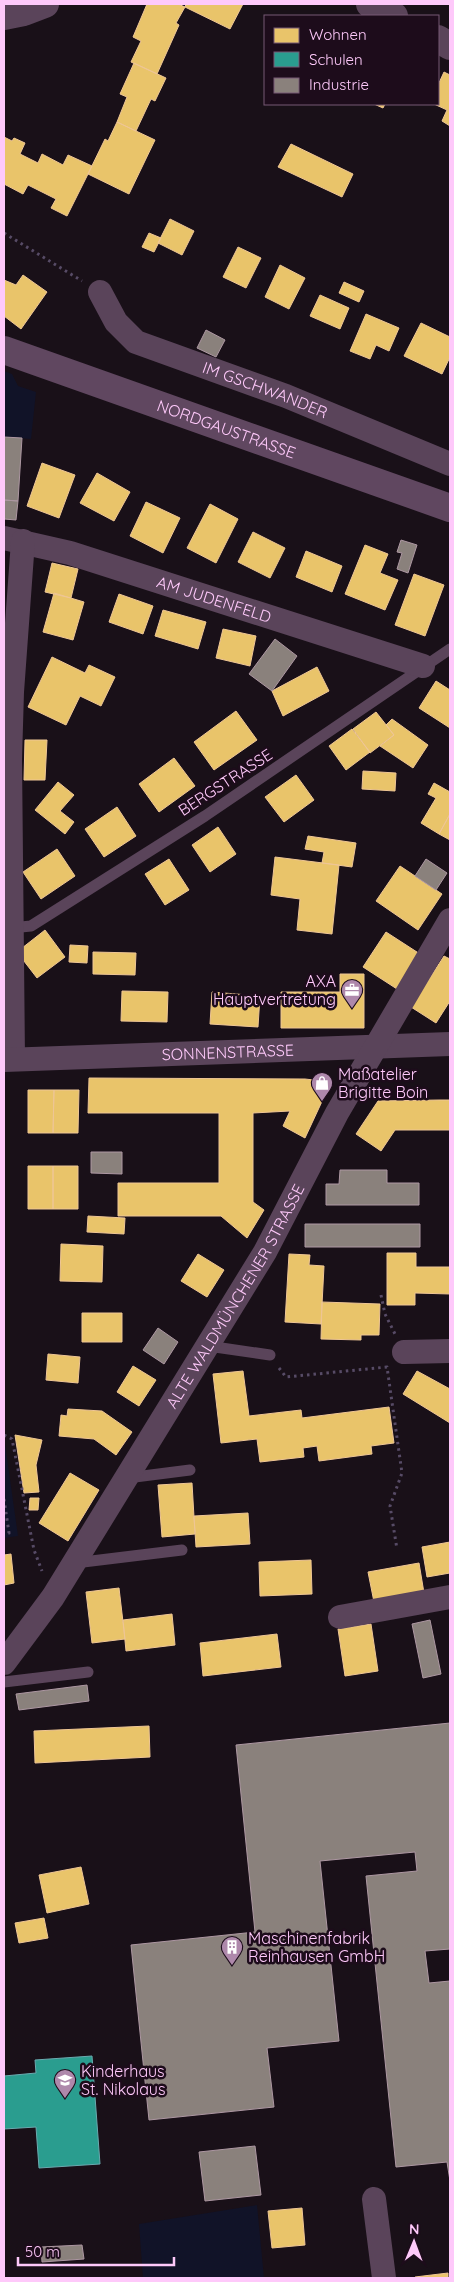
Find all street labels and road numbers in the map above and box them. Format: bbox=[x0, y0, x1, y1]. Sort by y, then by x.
street label: IM GSCHWANDER bbox=[200, 357, 331, 422]
street label: NORDGAUSTRASSE bbox=[154, 395, 298, 463]
street label: AM JUDENFELD bbox=[154, 571, 274, 627]
street label: BERGSTRASSE bbox=[174, 744, 276, 820]
street label: SONNENSTRASSE bbox=[161, 1040, 294, 1064]
street label: ALTE WALDMÜNCHENER STRASSE bbox=[161, 1181, 308, 1412]

